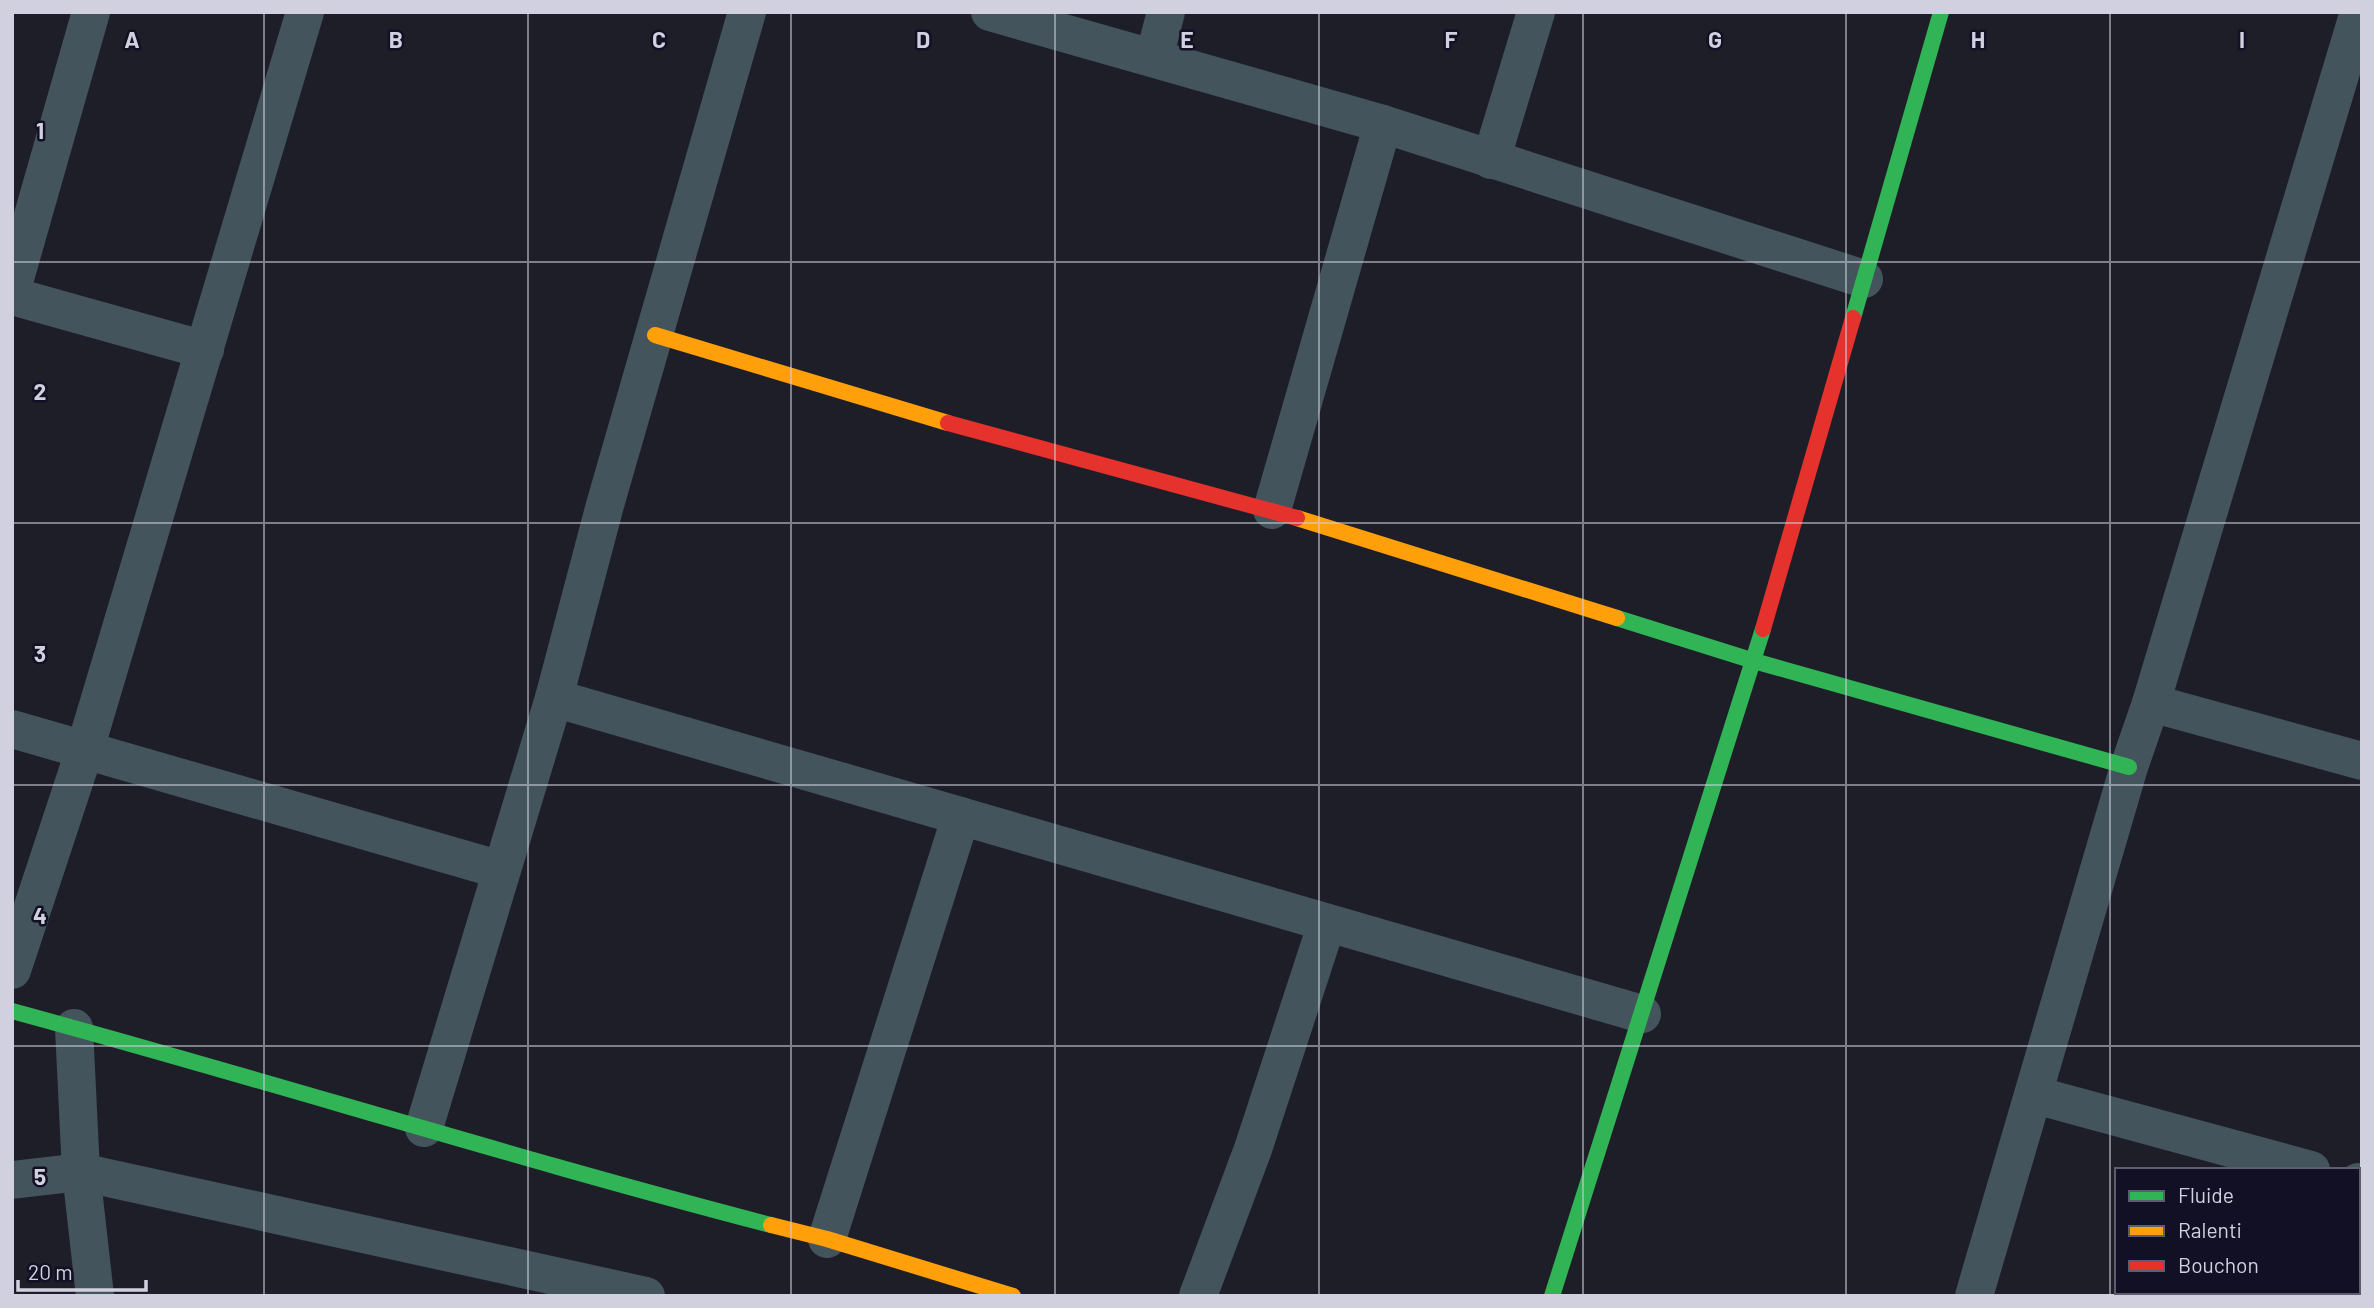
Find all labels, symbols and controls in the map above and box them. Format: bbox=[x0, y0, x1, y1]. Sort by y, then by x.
text: A bbox=[124, 25, 140, 53]
text: B bbox=[389, 25, 403, 53]
text: C bbox=[652, 25, 666, 53]
text: D bbox=[916, 25, 930, 53]
text: E bbox=[1180, 25, 1194, 53]
text: F bbox=[1445, 25, 1458, 53]
text: G bbox=[1708, 25, 1722, 53]
text: H bbox=[1971, 25, 1985, 53]
text: I bbox=[2239, 25, 2245, 53]
text: 1 bbox=[36, 116, 44, 144]
text: 2 bbox=[34, 377, 46, 405]
text: 3 bbox=[34, 639, 46, 667]
text: 4 bbox=[33, 901, 47, 929]
text: 5 bbox=[34, 1162, 46, 1190]
legend bbox=[2115, 1168, 2360, 1294]
text: Fluide bbox=[2178, 1182, 2234, 1207]
text: Ralenti bbox=[2178, 1217, 2242, 1242]
scale bar bbox=[18, 1248, 145, 1292]
text: Bouchon bbox=[2178, 1252, 2259, 1277]
text: 20 m bbox=[28, 1259, 73, 1284]

